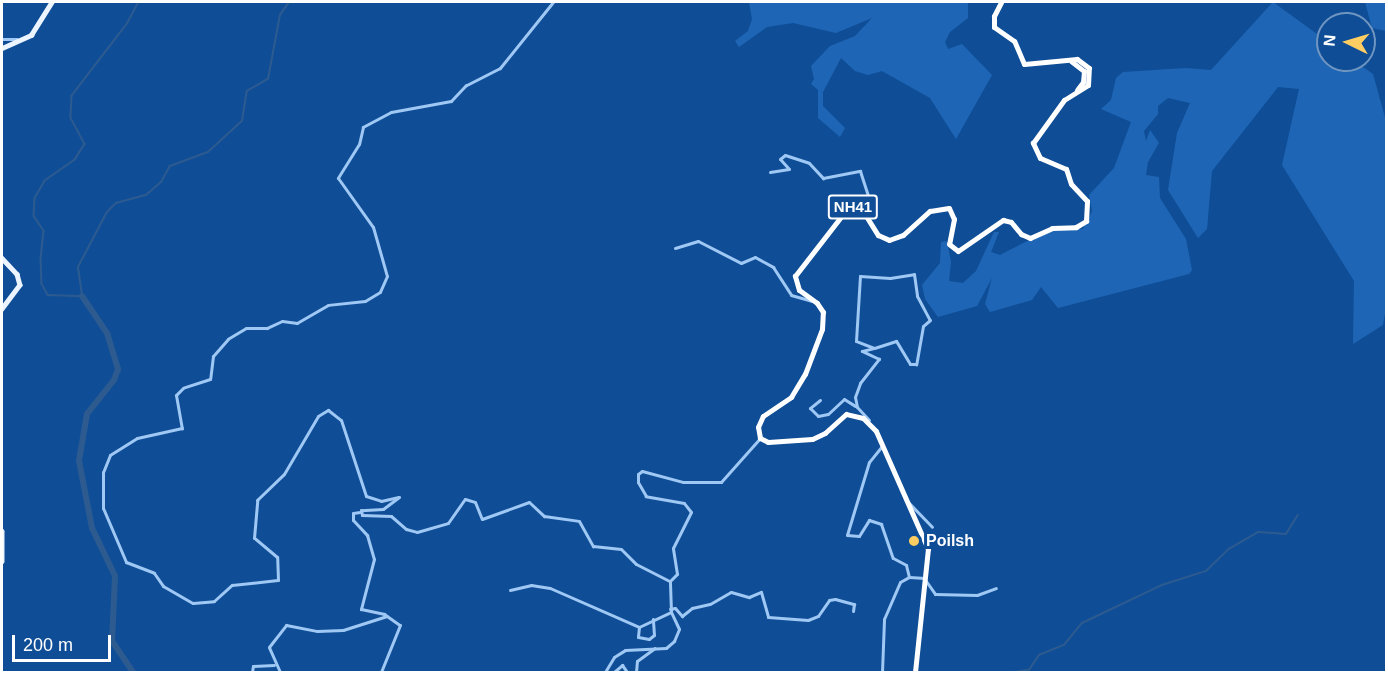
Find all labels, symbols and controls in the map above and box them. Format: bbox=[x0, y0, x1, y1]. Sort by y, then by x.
north arrow bbox=[1316, 12, 1376, 72]
text: N bbox=[1321, 34, 1339, 47]
road number: NH41 bbox=[828, 195, 878, 219]
place label: Poilsh bbox=[926, 531, 974, 551]
marker: Poilsh bbox=[907, 534, 921, 548]
scale bar bbox=[15, 623, 114, 661]
text: 200 m bbox=[23, 635, 73, 655]

